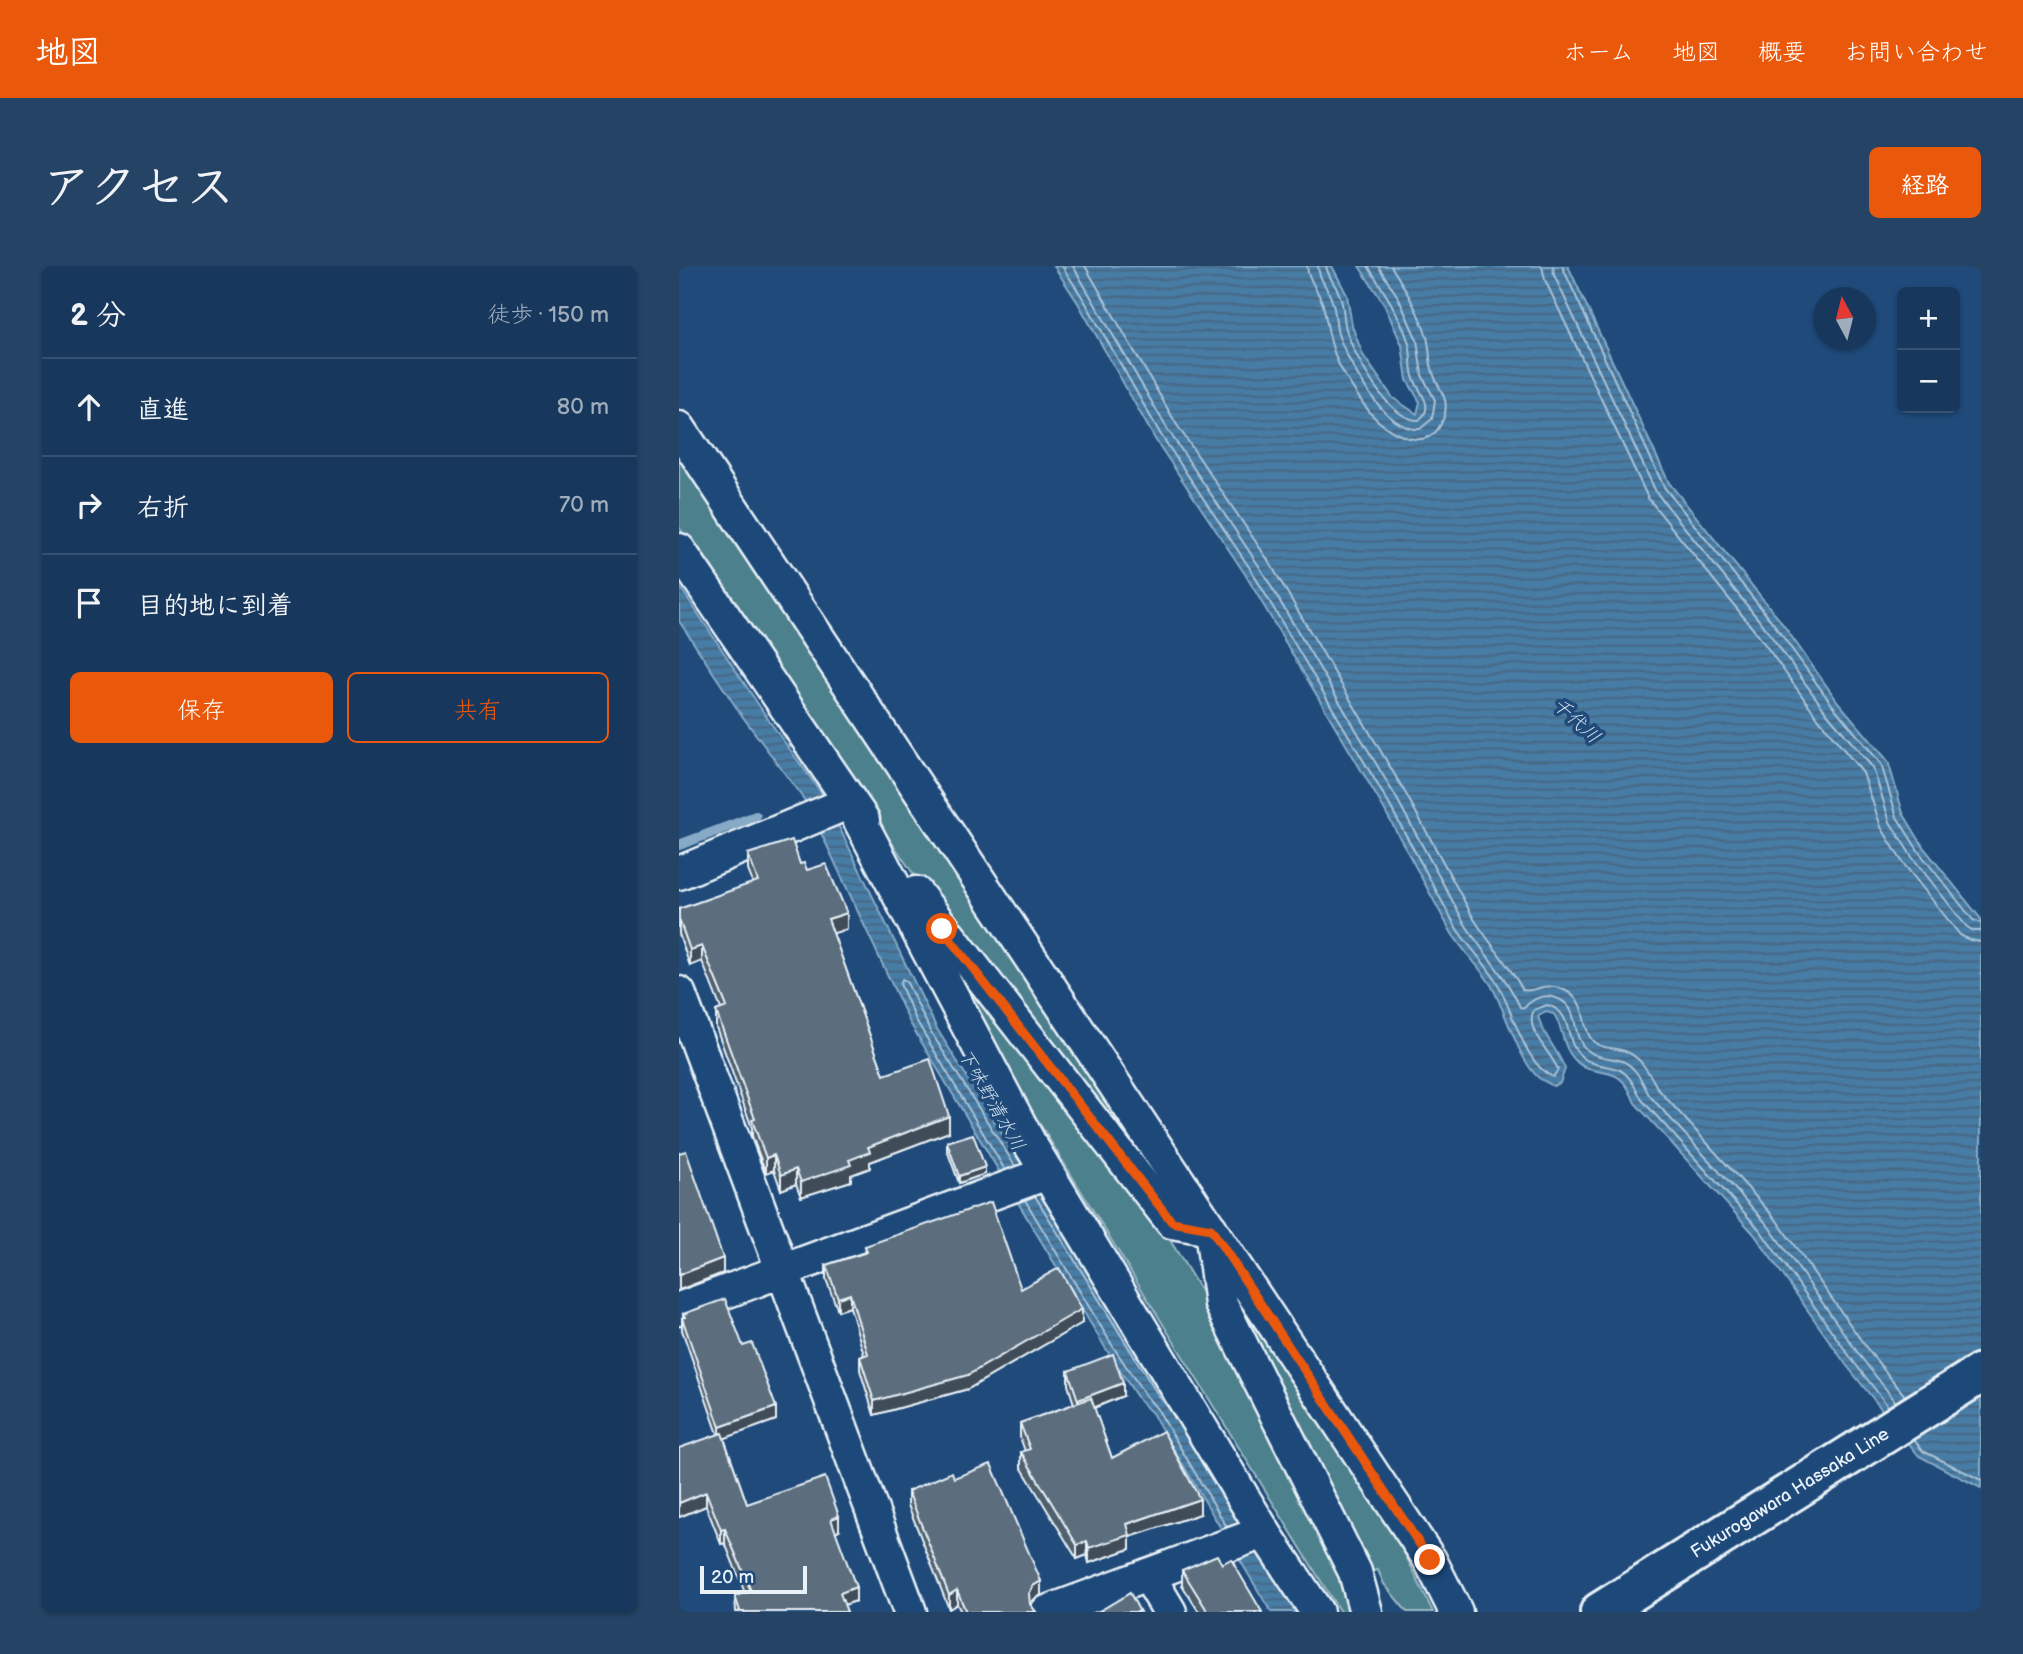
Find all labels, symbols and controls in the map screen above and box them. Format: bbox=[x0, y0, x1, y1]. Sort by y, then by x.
text: 地図 bbox=[35, 33, 101, 73]
text: ホーム bbox=[1563, 38, 1634, 67]
text: 地図 bbox=[1672, 38, 1720, 67]
text: 概要 bbox=[1758, 38, 1806, 67]
text: お問い合わせ bbox=[1844, 38, 1988, 67]
button: 経路 bbox=[1869, 147, 1981, 218]
text: アクセス bbox=[42, 159, 235, 218]
north arrow bbox=[1813, 287, 1876, 350]
map controls bbox=[1897, 287, 1960, 413]
button: + bbox=[1897, 287, 1960, 350]
text: 2 分 bbox=[70, 298, 126, 334]
text: 徒歩 · 150 m bbox=[487, 301, 609, 329]
button: − bbox=[1897, 350, 1960, 413]
icon: ahead bbox=[70, 388, 108, 426]
text: 80 m bbox=[557, 393, 609, 421]
text: 直進 bbox=[137, 395, 189, 426]
icon: right bbox=[70, 486, 108, 524]
text: 70 m bbox=[559, 491, 609, 519]
text: 右折 bbox=[137, 493, 189, 524]
icon: arrive bbox=[70, 584, 108, 622]
text: 目的地に到着 bbox=[137, 591, 293, 622]
button: 保存 bbox=[70, 672, 333, 743]
button: 共有 bbox=[347, 672, 609, 743]
water label: 千代川 bbox=[1547, 693, 1605, 749]
route start bbox=[926, 913, 957, 944]
water label: 下味野清水川 bbox=[953, 1045, 1029, 1155]
street label: Fukurogawara Hassaka Line bbox=[1687, 1423, 1893, 1563]
route end bbox=[1414, 1544, 1445, 1575]
scale bar bbox=[700, 1563, 807, 1595]
text: 20 m bbox=[711, 1566, 754, 1589]

